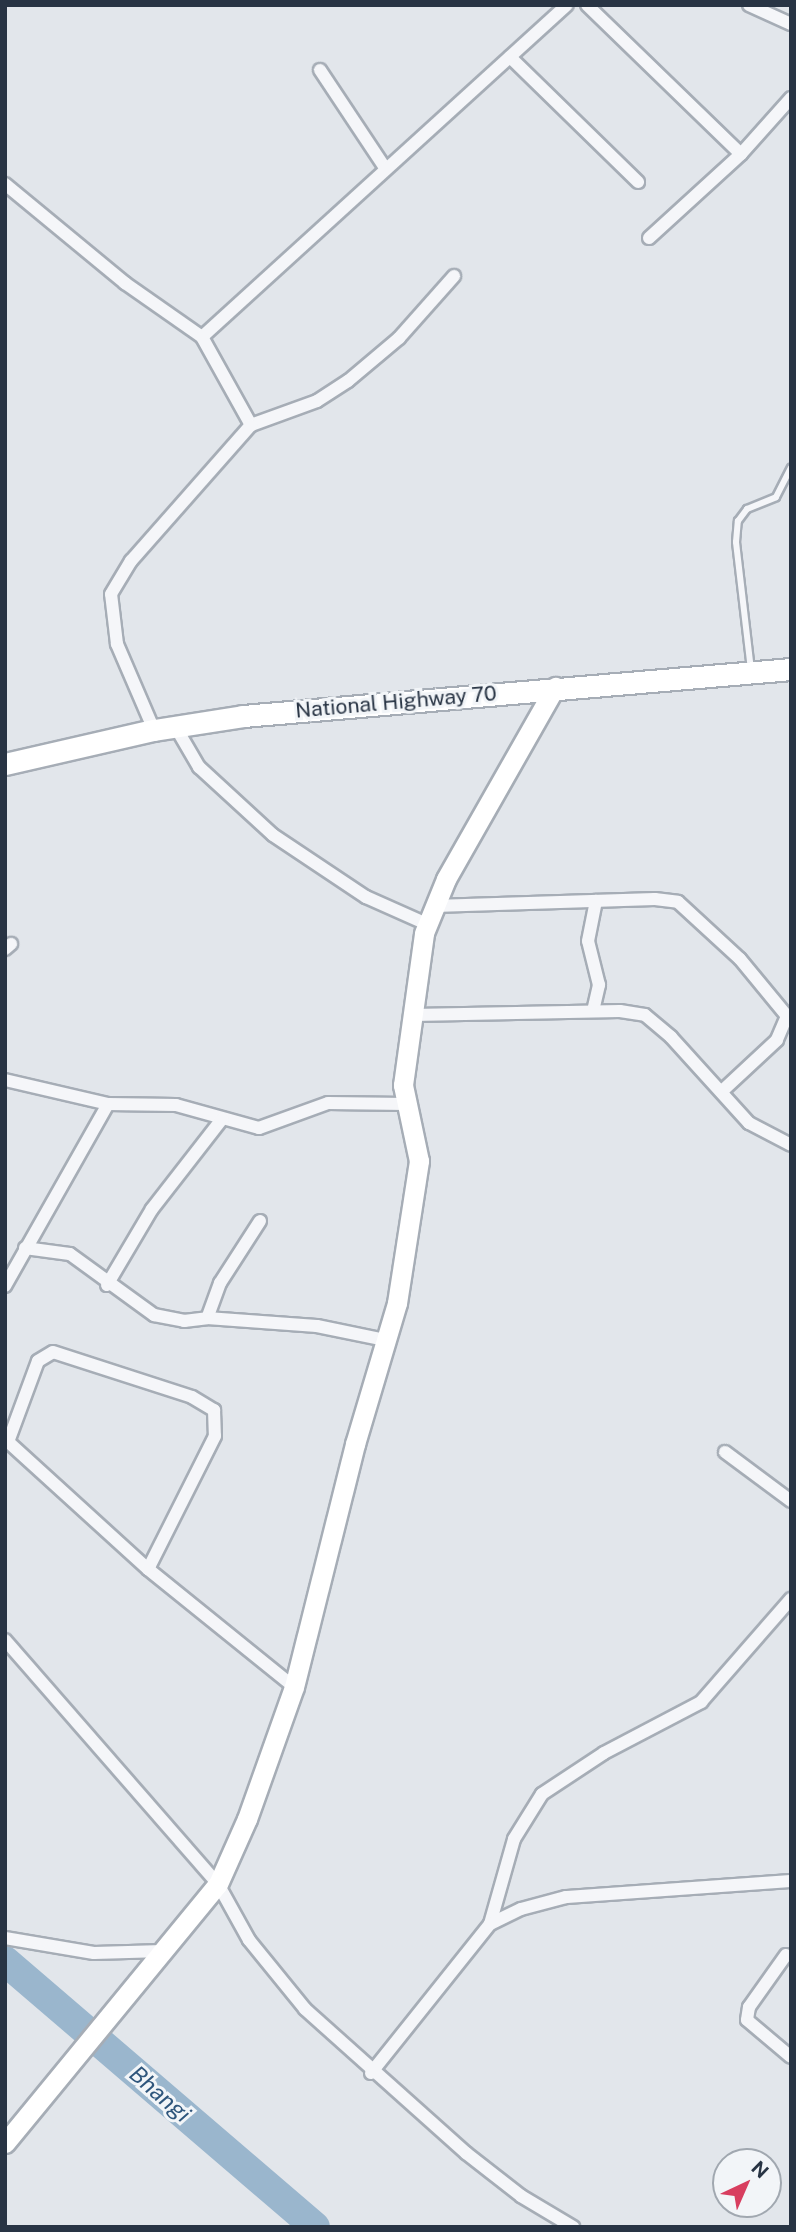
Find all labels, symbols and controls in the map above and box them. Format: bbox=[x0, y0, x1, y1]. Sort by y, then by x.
street label: National Highway 70 bbox=[294, 681, 498, 723]
water label: Bhangi bbox=[124, 2060, 196, 2128]
north arrow bbox=[712, 2148, 782, 2218]
text: N bbox=[747, 2156, 773, 2182]

